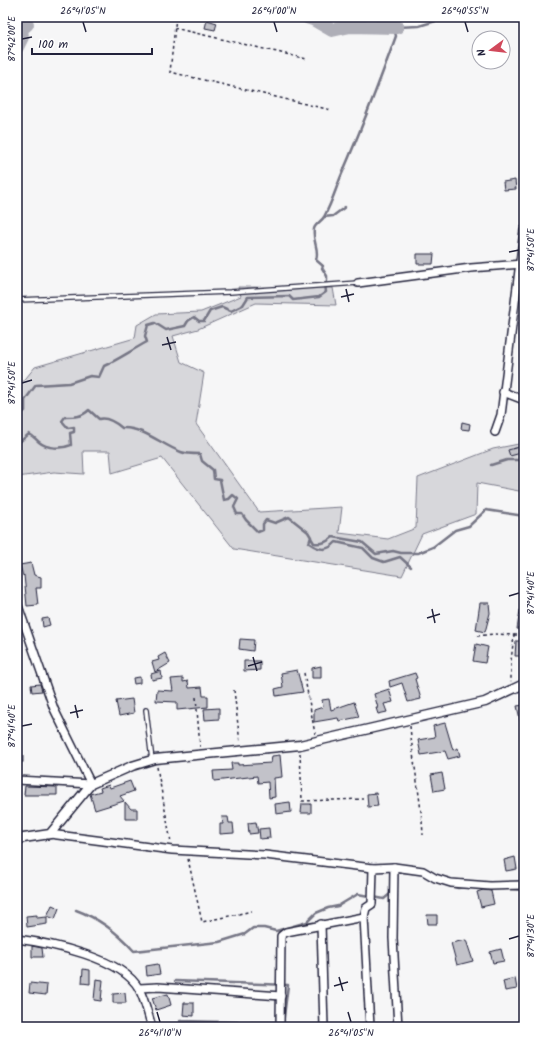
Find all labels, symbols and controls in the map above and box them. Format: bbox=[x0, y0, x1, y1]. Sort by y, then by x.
text: 26°41'05"N bbox=[60, 3, 106, 19]
text: 26°41'00"N bbox=[252, 3, 297, 19]
text: 26°40'55"N bbox=[441, 3, 489, 19]
text: 87°42'00"E bbox=[4, 15, 20, 62]
scale bar bbox=[32, 30, 152, 56]
north arrow bbox=[471, 30, 511, 70]
text: 100 m bbox=[38, 35, 69, 54]
text: N bbox=[473, 47, 492, 58]
text: 87°41'50"E bbox=[523, 227, 539, 272]
text: 87°41'50"E bbox=[4, 360, 20, 405]
text: 87°41'40"E bbox=[523, 570, 539, 615]
text: 87°41'40"E bbox=[4, 703, 20, 748]
text: 87°41'30"E bbox=[523, 913, 539, 958]
text: 26°41'10"N bbox=[138, 1025, 182, 1041]
text: 26°41'05"N bbox=[328, 1025, 374, 1041]

